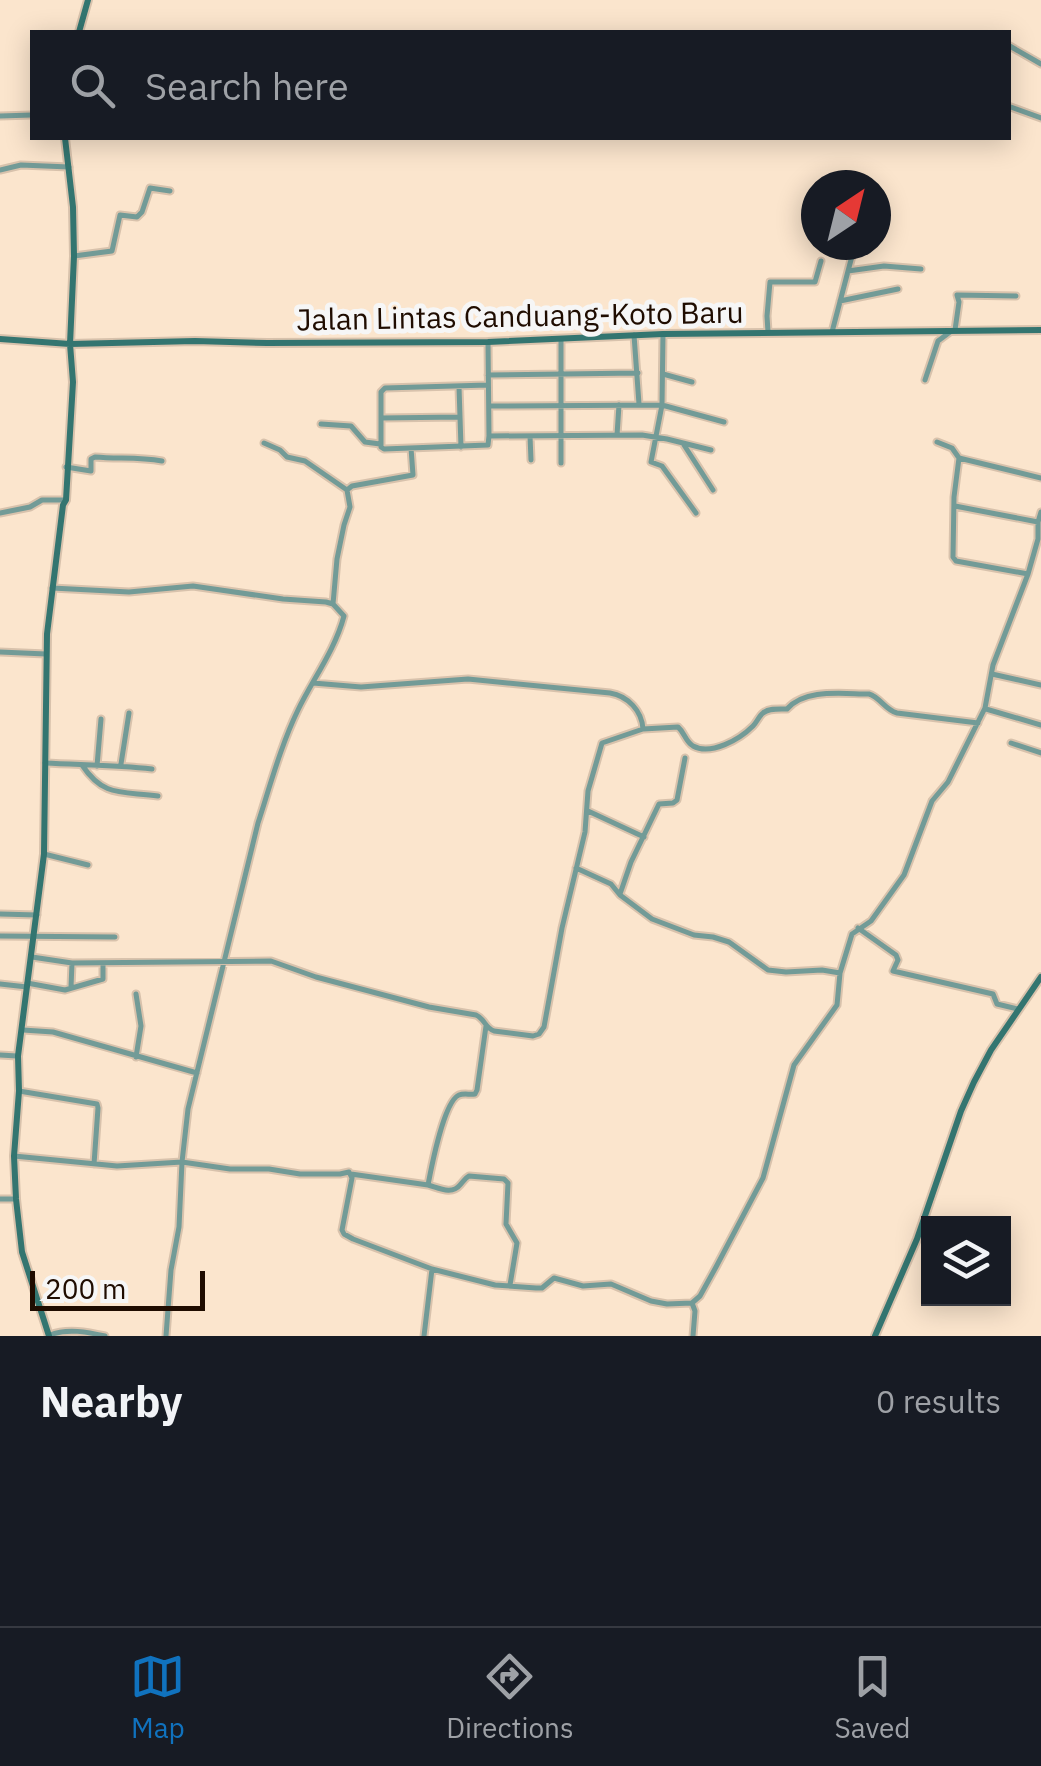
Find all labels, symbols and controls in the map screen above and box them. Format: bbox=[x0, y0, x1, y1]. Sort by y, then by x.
search box bbox=[30, 30, 1011, 140]
icon: search bbox=[65, 58, 120, 113]
text: Search here bbox=[145, 61, 349, 110]
north arrow bbox=[801, 170, 891, 260]
street label: Jalan Lintas Canduang-Koto Baru bbox=[296, 292, 744, 338]
map controls bbox=[921, 1216, 1011, 1306]
button: layers bbox=[921, 1216, 1011, 1306]
scale bar bbox=[30, 1266, 205, 1310]
text: 200 m bbox=[45, 1270, 126, 1307]
text: Nearby bbox=[40, 1374, 182, 1429]
text: 0 results bbox=[876, 1380, 1001, 1422]
tab: Map bbox=[130, 1649, 185, 1746]
tab: Directions bbox=[446, 1649, 574, 1746]
tab: Saved bbox=[834, 1649, 911, 1746]

